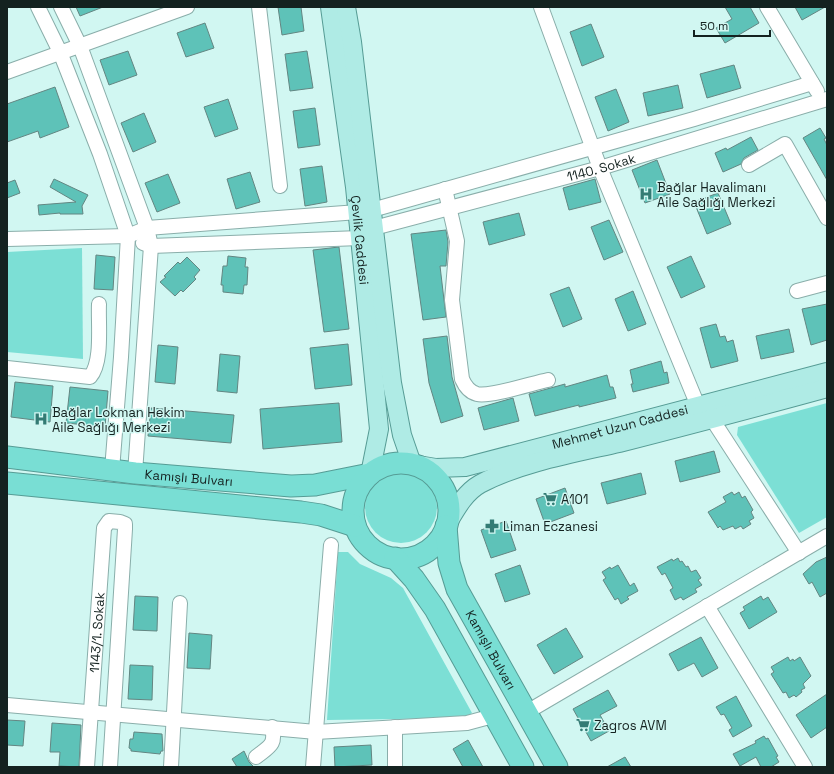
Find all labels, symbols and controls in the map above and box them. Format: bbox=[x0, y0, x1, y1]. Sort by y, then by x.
scale bar bbox=[694, 12, 770, 38]
text: 50 m bbox=[700, 18, 728, 34]
street label: 1140. Sokak bbox=[565, 150, 638, 185]
place label: Bağlar Havalimanı Aile Sağlığı Merkezi bbox=[657, 179, 775, 211]
hospital icon: Bağlar Havalimanı Aile Sağlığı Merkezi bbox=[638, 186, 654, 202]
street label: Çevlik Caddesi bbox=[347, 195, 373, 286]
street label: Mehmet Uzun Caddesi bbox=[550, 401, 690, 453]
place label: Bağlar Lokman Hekim Aile Sağlığı Merkezi bbox=[52, 404, 185, 436]
hospital icon: Bağlar Lokman Hekim Aile Sağlığı Merkezi bbox=[33, 411, 49, 427]
street label: Kamışlı Bulvarı bbox=[144, 466, 234, 490]
supermarket icon: A101 bbox=[542, 491, 558, 507]
place label: A101 bbox=[561, 491, 588, 508]
pharmacy icon: Liman Eczanesi bbox=[484, 518, 500, 534]
place label: Liman Eczanesi bbox=[503, 518, 598, 535]
street label: 1143/1. Sokak bbox=[86, 592, 108, 673]
street label: Kamışlı Bulvarı bbox=[462, 607, 520, 693]
supermarket icon: Zagros AVM bbox=[575, 717, 591, 733]
place label: Zagros AVM bbox=[594, 717, 667, 734]

